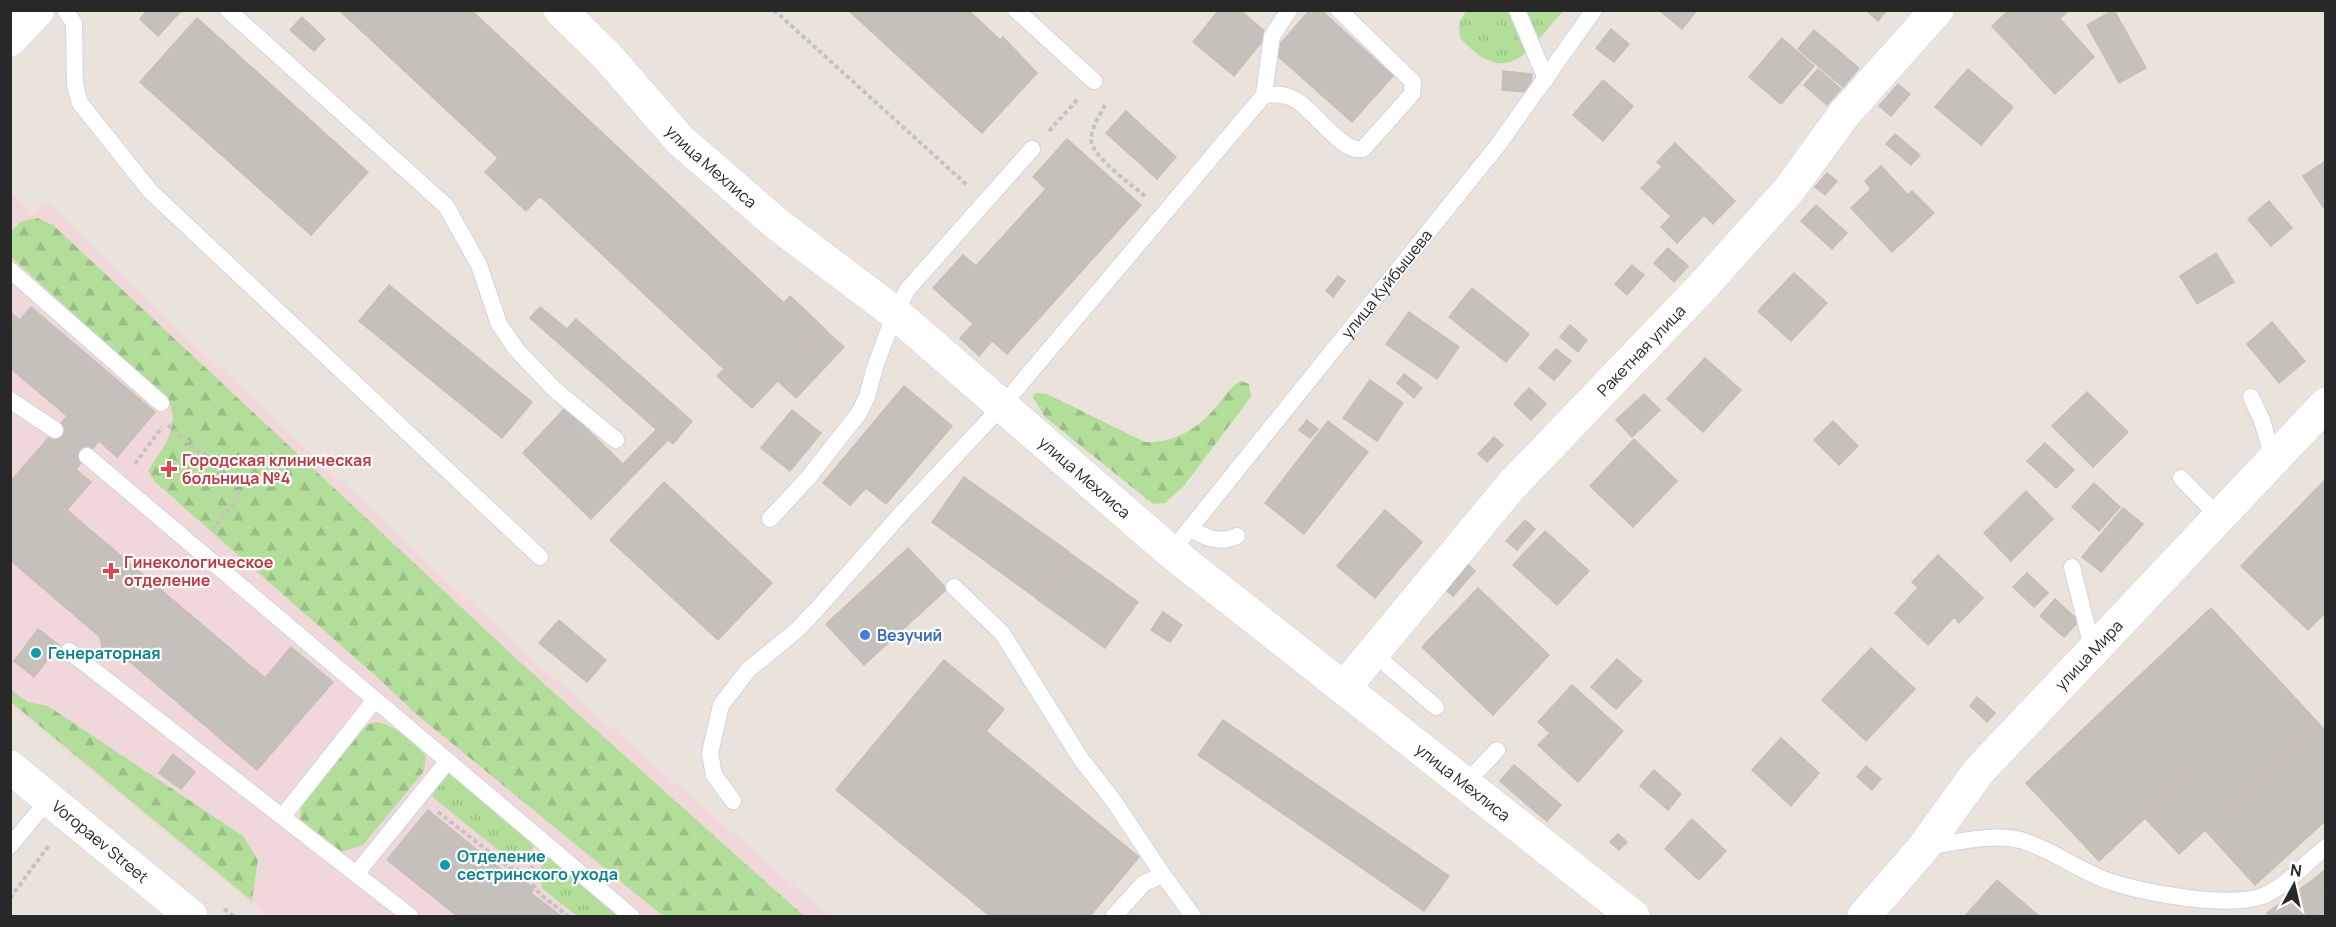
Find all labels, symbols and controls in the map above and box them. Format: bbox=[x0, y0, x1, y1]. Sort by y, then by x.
street label: улица Мехлиса bbox=[661, 120, 762, 213]
street label: улица Куйбышева bbox=[1336, 225, 1437, 343]
street label: Ракетная улица bbox=[1592, 300, 1690, 401]
street label: улица Мехлиса bbox=[1034, 431, 1135, 523]
place label: Городская клиническая больница №4 bbox=[182, 449, 372, 489]
marker: Городская клиническая больница №4 bbox=[160, 460, 178, 478]
place label: Гинекологическое отделение bbox=[124, 551, 274, 591]
marker: Гинекологическое отделение bbox=[102, 562, 120, 580]
street label: улица Мира bbox=[2050, 615, 2127, 695]
place label: Везучий bbox=[877, 624, 942, 646]
marker: Везучий bbox=[858, 628, 872, 642]
place label: Генераторная bbox=[48, 642, 161, 664]
marker: Генераторная bbox=[29, 646, 43, 660]
street label: улица Мехлиса bbox=[1411, 738, 1515, 826]
street label: Voropaev Street bbox=[47, 795, 153, 888]
place label: Отделение сестринского ухода bbox=[457, 845, 618, 885]
north arrow bbox=[2264, 855, 2324, 915]
marker: Отделение сестринского ухода bbox=[438, 858, 452, 872]
text: N bbox=[2289, 858, 2303, 882]

